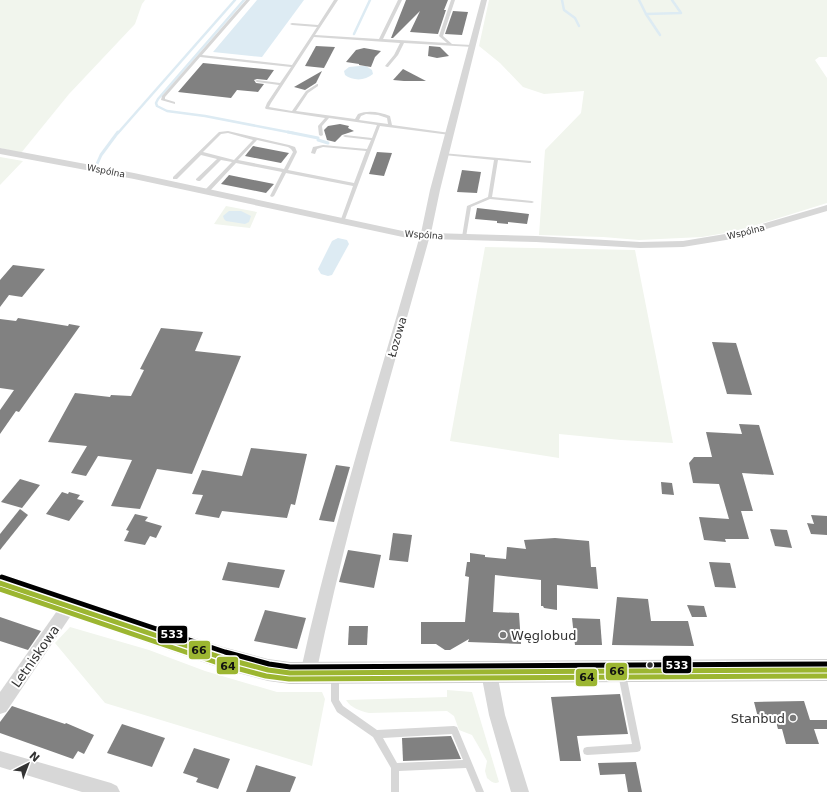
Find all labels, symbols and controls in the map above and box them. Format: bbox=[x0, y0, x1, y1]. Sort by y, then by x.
street label: Wspólna bbox=[86, 162, 126, 180]
street label: Wspólna bbox=[726, 222, 766, 242]
street label: Wspólna bbox=[404, 229, 444, 241]
street label: Łozowa bbox=[385, 316, 409, 360]
street label: Letniskowa bbox=[9, 622, 62, 690]
line badge: 533 bbox=[157, 625, 188, 644]
text: 533 bbox=[161, 628, 183, 641]
place label: Węglobud bbox=[511, 628, 576, 643]
marker: Węglobud bbox=[498, 630, 508, 640]
line badge: 66 bbox=[188, 640, 211, 660]
text: 66 bbox=[191, 644, 207, 657]
line badge: 533 bbox=[662, 655, 692, 674]
line badge: 64 bbox=[216, 656, 239, 675]
text: 533 bbox=[666, 659, 688, 672]
text: 64 bbox=[220, 660, 236, 673]
unlabelled marker bbox=[645, 660, 655, 670]
line badge: 66 bbox=[605, 662, 628, 681]
text: 66 bbox=[609, 665, 625, 678]
line badge: 64 bbox=[575, 668, 598, 687]
text: 64 bbox=[579, 671, 595, 684]
place label: Stanbud bbox=[731, 711, 785, 726]
marker: Stanbud bbox=[788, 713, 798, 723]
north arrow bbox=[8, 744, 48, 784]
text: N bbox=[27, 749, 42, 765]

